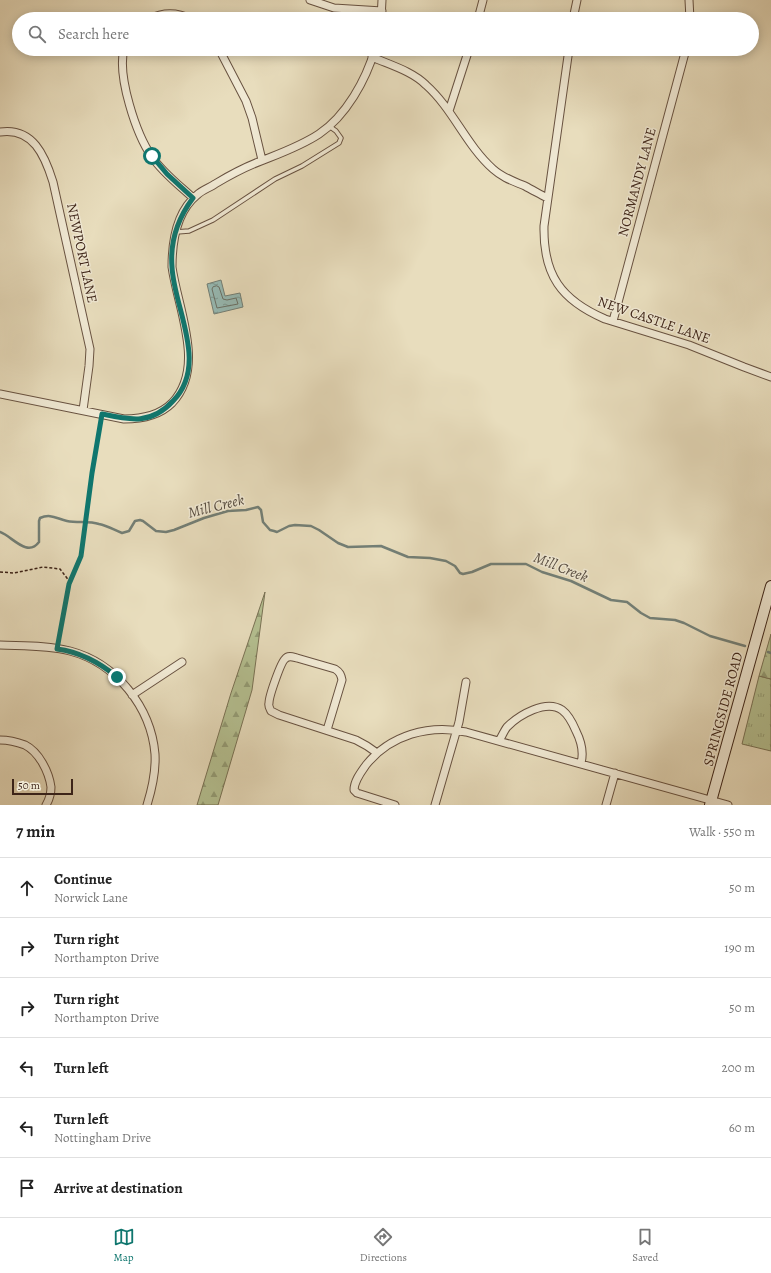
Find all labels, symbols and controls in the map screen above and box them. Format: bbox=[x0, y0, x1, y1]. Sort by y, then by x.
search box bbox=[12, 12, 759, 56]
icon: search bbox=[26, 23, 48, 45]
text: Search here bbox=[58, 24, 129, 44]
street label: NORMANDY LANE bbox=[613, 125, 661, 239]
route start bbox=[143, 147, 161, 165]
street label: NEWPORT LANE bbox=[62, 201, 102, 305]
street label: NEW CASTLE LANE bbox=[595, 292, 713, 348]
water label: Mill Creek bbox=[186, 489, 246, 523]
water label: Mill Creek bbox=[531, 547, 592, 587]
street label: SPRINGSIDE ROAD bbox=[699, 650, 747, 768]
route end bbox=[108, 668, 126, 686]
scale bar bbox=[12, 777, 73, 796]
text: 50 m bbox=[18, 778, 40, 793]
text: 7 min bbox=[16, 820, 55, 843]
text: Walk · 550 m bbox=[689, 823, 755, 840]
text: Continue bbox=[54, 869, 112, 889]
icon: ahead bbox=[16, 877, 38, 899]
text: 50 m bbox=[729, 879, 755, 896]
text: Norwick Lane bbox=[54, 889, 128, 906]
text: Turn right bbox=[54, 929, 119, 949]
icon: right bbox=[16, 937, 38, 959]
text: 190 m bbox=[724, 939, 755, 956]
text: Northampton Drive bbox=[54, 949, 159, 966]
text: Turn right bbox=[54, 989, 119, 1009]
icon: right bbox=[16, 997, 38, 1019]
text: 50 m bbox=[729, 999, 755, 1016]
text: Northampton Drive bbox=[54, 1009, 159, 1026]
icon: left bbox=[16, 1057, 38, 1079]
text: Turn left bbox=[54, 1058, 109, 1078]
text: 200 m bbox=[722, 1059, 755, 1076]
text: Turn left bbox=[54, 1109, 109, 1129]
icon: left bbox=[16, 1117, 38, 1139]
text: 60 m bbox=[729, 1119, 755, 1136]
text: Nottingham Drive bbox=[54, 1129, 151, 1146]
icon: arrive bbox=[16, 1177, 38, 1199]
text: Arrive at destination bbox=[54, 1178, 183, 1198]
tab: Map bbox=[113, 1226, 135, 1265]
tab: Directions bbox=[360, 1226, 407, 1265]
tab: Saved bbox=[632, 1226, 658, 1265]

